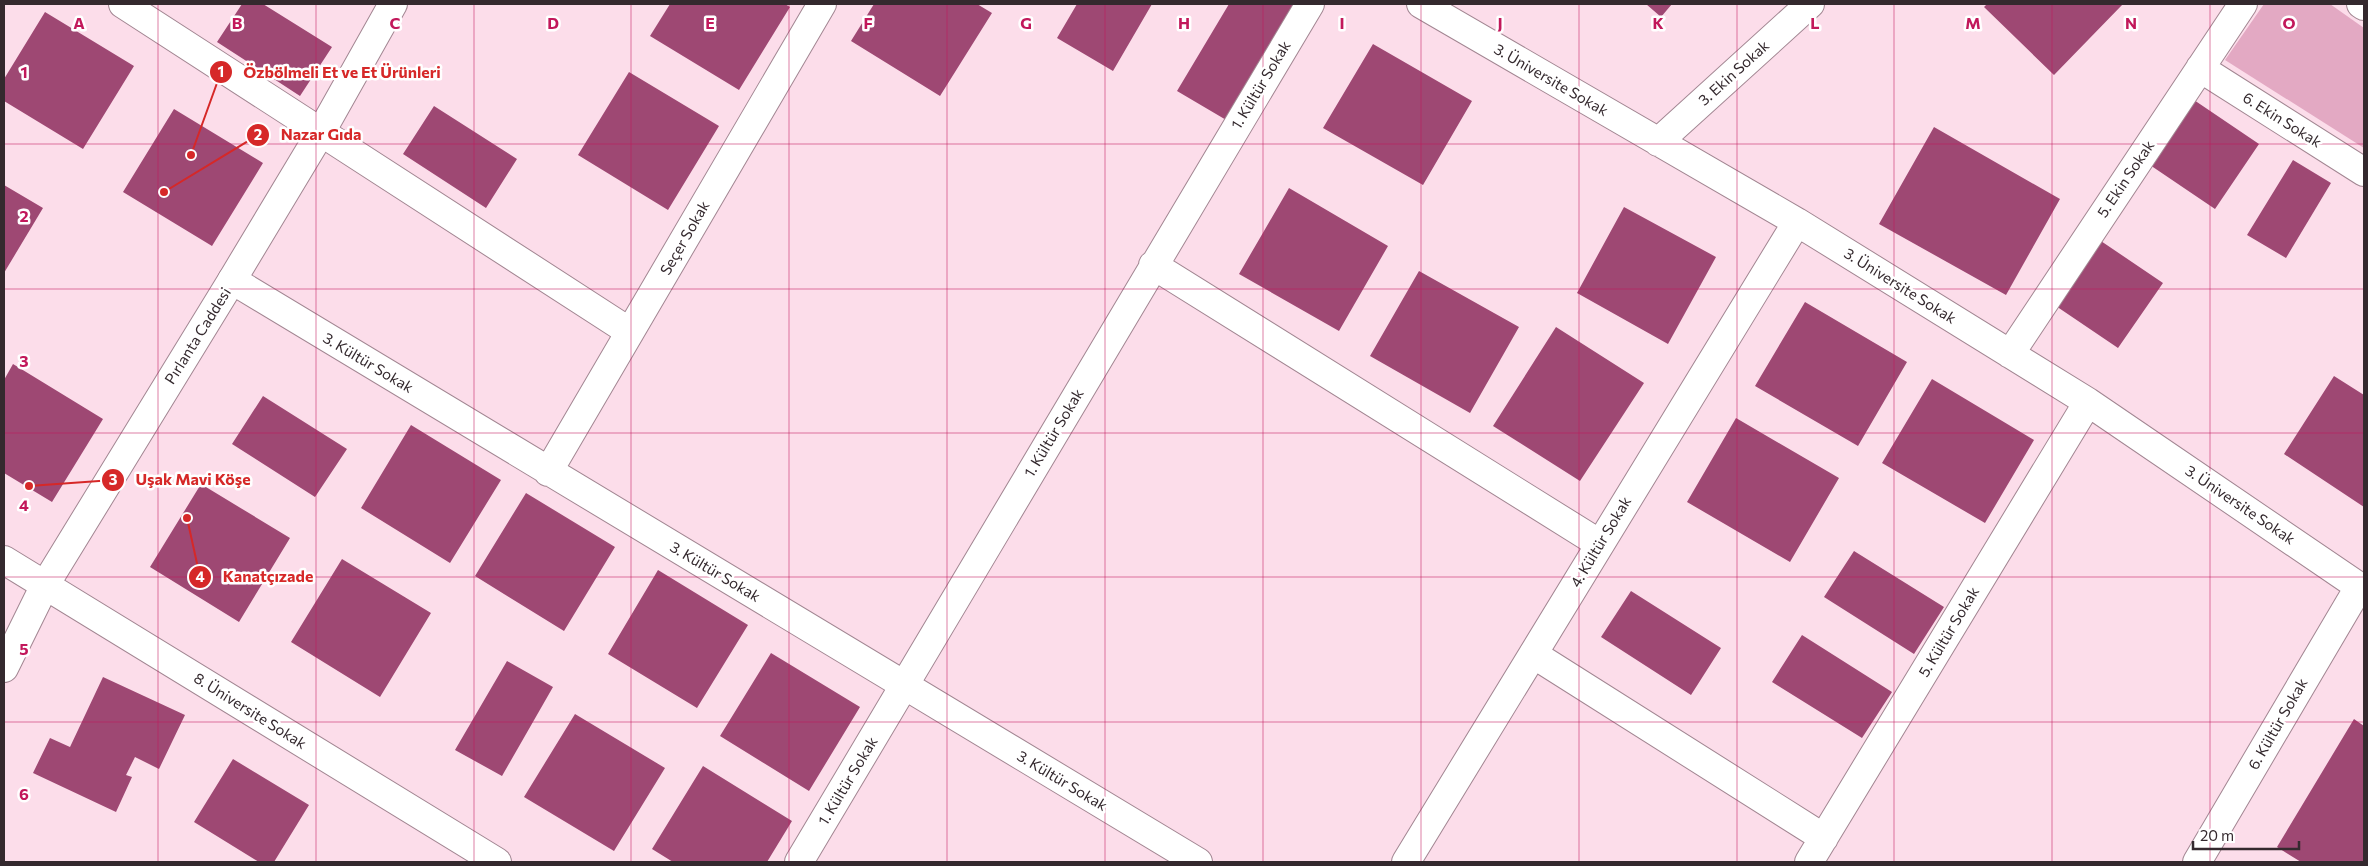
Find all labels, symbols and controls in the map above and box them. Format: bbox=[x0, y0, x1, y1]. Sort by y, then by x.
text: A bbox=[73, 13, 85, 32]
text: B bbox=[232, 13, 243, 32]
text: C bbox=[390, 13, 401, 32]
text: D bbox=[547, 13, 559, 32]
text: E bbox=[705, 13, 715, 32]
text: F bbox=[863, 13, 873, 32]
text: G bbox=[1020, 13, 1032, 32]
text: H bbox=[1178, 13, 1190, 32]
text: I bbox=[1339, 13, 1345, 32]
text: J bbox=[1497, 13, 1503, 32]
text: K bbox=[1652, 13, 1664, 32]
text: L bbox=[1810, 13, 1820, 32]
text: M bbox=[1965, 13, 1981, 32]
text: N bbox=[2125, 13, 2137, 32]
text: O bbox=[2282, 13, 2296, 32]
street label: 3. Ekin Sokak bbox=[1694, 36, 1772, 109]
street label: 1. Kültür Sokak bbox=[1227, 37, 1294, 132]
street label: 3. Üniversite Sokak bbox=[1491, 39, 1612, 119]
callout: Özbölmeli Et ve Et Ürünleri bbox=[208, 56, 451, 87]
text: 1 bbox=[20, 62, 28, 81]
text: 1 bbox=[218, 62, 224, 80]
text: Özbölmeli Et ve Et Ürünleri bbox=[243, 62, 441, 81]
street label: 6. Ekin Sokak bbox=[2240, 88, 2325, 150]
callout: Nazar Gıda bbox=[246, 119, 372, 150]
text: Nazar Gıda bbox=[281, 124, 361, 143]
text: 2 bbox=[254, 125, 262, 143]
street label: 5. Ekin Sokak bbox=[2093, 137, 2158, 220]
street label: Seçer Sokak bbox=[656, 197, 713, 278]
text: 2 bbox=[19, 206, 29, 225]
street label: 3. Üniversite Sokak bbox=[1841, 243, 1960, 327]
street label: Pırlanta Caddesi bbox=[160, 284, 234, 387]
street label: 3. Kültür Sokak bbox=[320, 328, 417, 396]
text: 3 bbox=[19, 351, 29, 370]
street label: 1. Kültür Sokak bbox=[1020, 385, 1087, 480]
street label: 3. Üniversite Sokak bbox=[2182, 461, 2299, 548]
callout: Uşak Mavi Köşe bbox=[101, 464, 261, 495]
text: Uşak Mavi Köşe bbox=[135, 469, 251, 488]
text: 3 bbox=[109, 470, 118, 488]
street label: 4. Kültür Sokak bbox=[1566, 493, 1634, 590]
text: 4 bbox=[19, 495, 29, 514]
street label: 3. Kültür Sokak bbox=[667, 537, 764, 605]
callout: Kanatçızade bbox=[188, 561, 324, 592]
text: Kanatçızade bbox=[223, 566, 313, 585]
text: 4 bbox=[195, 567, 205, 585]
street label: 5. Kültür Sokak bbox=[1914, 583, 1982, 680]
text: 5 bbox=[19, 639, 29, 658]
street label: 8. Üniversite Sokak bbox=[191, 668, 310, 752]
street label: 6. Kültür Sokak bbox=[2244, 675, 2311, 772]
street label: 1. Kültür Sokak bbox=[814, 733, 881, 828]
street label: 3. Kültür Sokak bbox=[1014, 746, 1111, 814]
text: 6 bbox=[19, 784, 29, 803]
scale bar bbox=[2193, 818, 2299, 850]
text: 20 m bbox=[2200, 826, 2234, 844]

